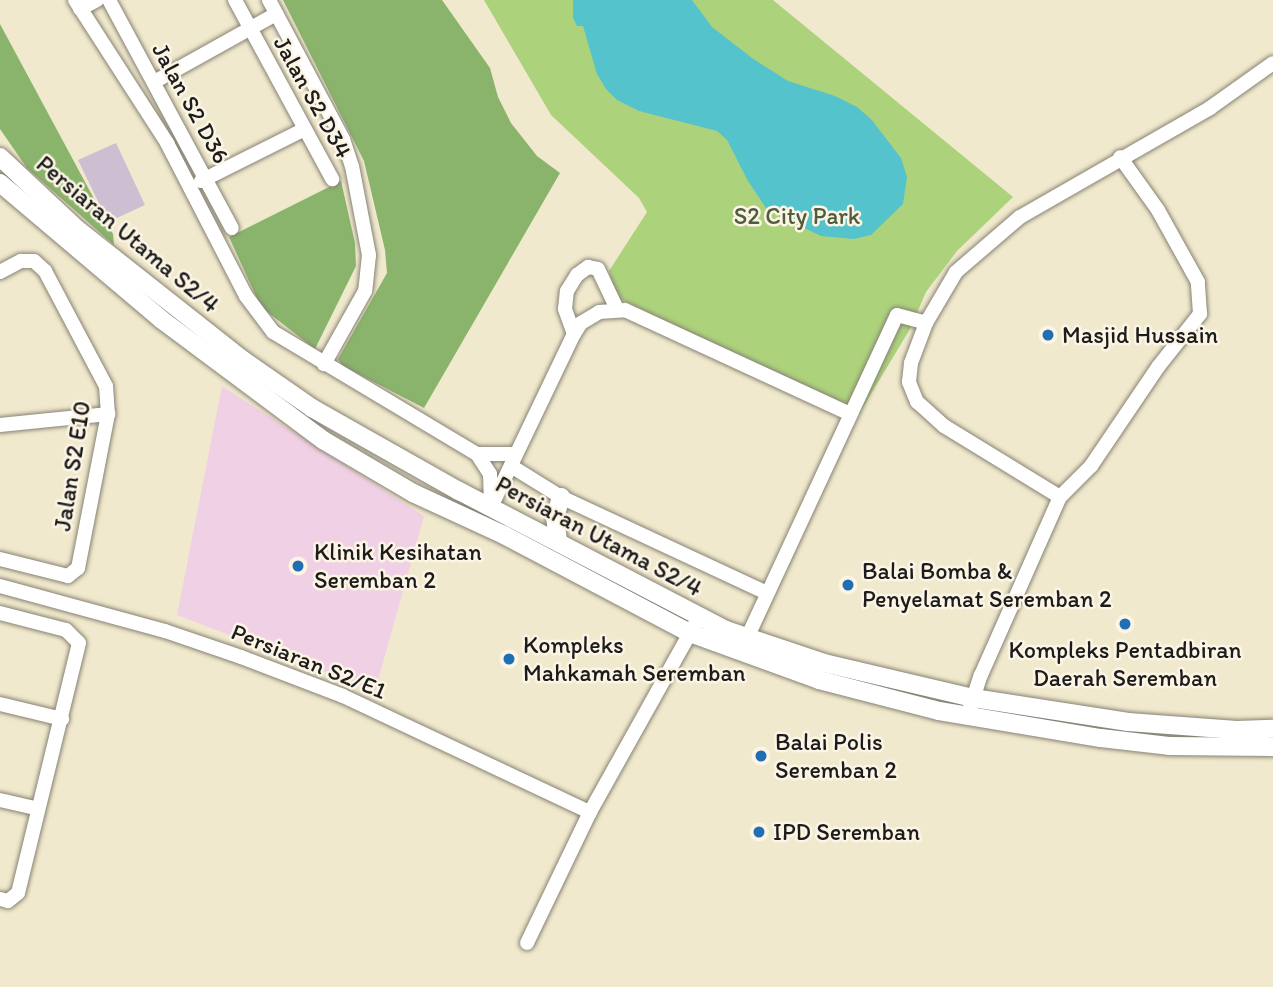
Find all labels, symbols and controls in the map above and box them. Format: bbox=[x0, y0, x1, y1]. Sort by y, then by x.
street label: Jalan S2 D34 bbox=[268, 31, 358, 163]
street label: Jalan S2 D36 bbox=[146, 38, 236, 168]
street label: Persiaran Utama S2/4 bbox=[31, 149, 225, 319]
park label: S2 City Park bbox=[734, 202, 860, 230]
place label: Masjid Hussain bbox=[1062, 321, 1217, 349]
marker: Masjid Hussain bbox=[1040, 327, 1056, 343]
street label: Jalan S2 E10 bbox=[48, 399, 96, 533]
street label: Persiaran Utama S2/4 bbox=[491, 470, 707, 602]
place label: Klinik Kesihatan Seremban 2 bbox=[314, 538, 482, 594]
marker: Klinik Kesihatan Seremban 2 bbox=[288, 556, 308, 576]
place label: Balai Bomba & Penyelamat Seremban 2 bbox=[862, 557, 1111, 613]
marker: Balai Bomba & Penyelamat Seremban 2 bbox=[840, 577, 856, 593]
marker: Kompleks Pentadbiran Daerah Seremban bbox=[1117, 616, 1133, 632]
street label: Persiaran S2/E1 bbox=[227, 617, 391, 705]
place label: Kompleks Mahkamah Seremban bbox=[523, 631, 746, 687]
place label: Kompleks Pentadbiran Daerah Seremban bbox=[1009, 636, 1241, 692]
marker: Kompleks Mahkamah Seremban bbox=[501, 651, 517, 667]
place label: Balai Polis Seremban 2 bbox=[775, 728, 897, 784]
marker: Balai Polis Seremban 2 bbox=[753, 748, 769, 764]
place label: IPD Seremban bbox=[773, 818, 920, 846]
marker: IPD Seremban bbox=[751, 824, 767, 840]

